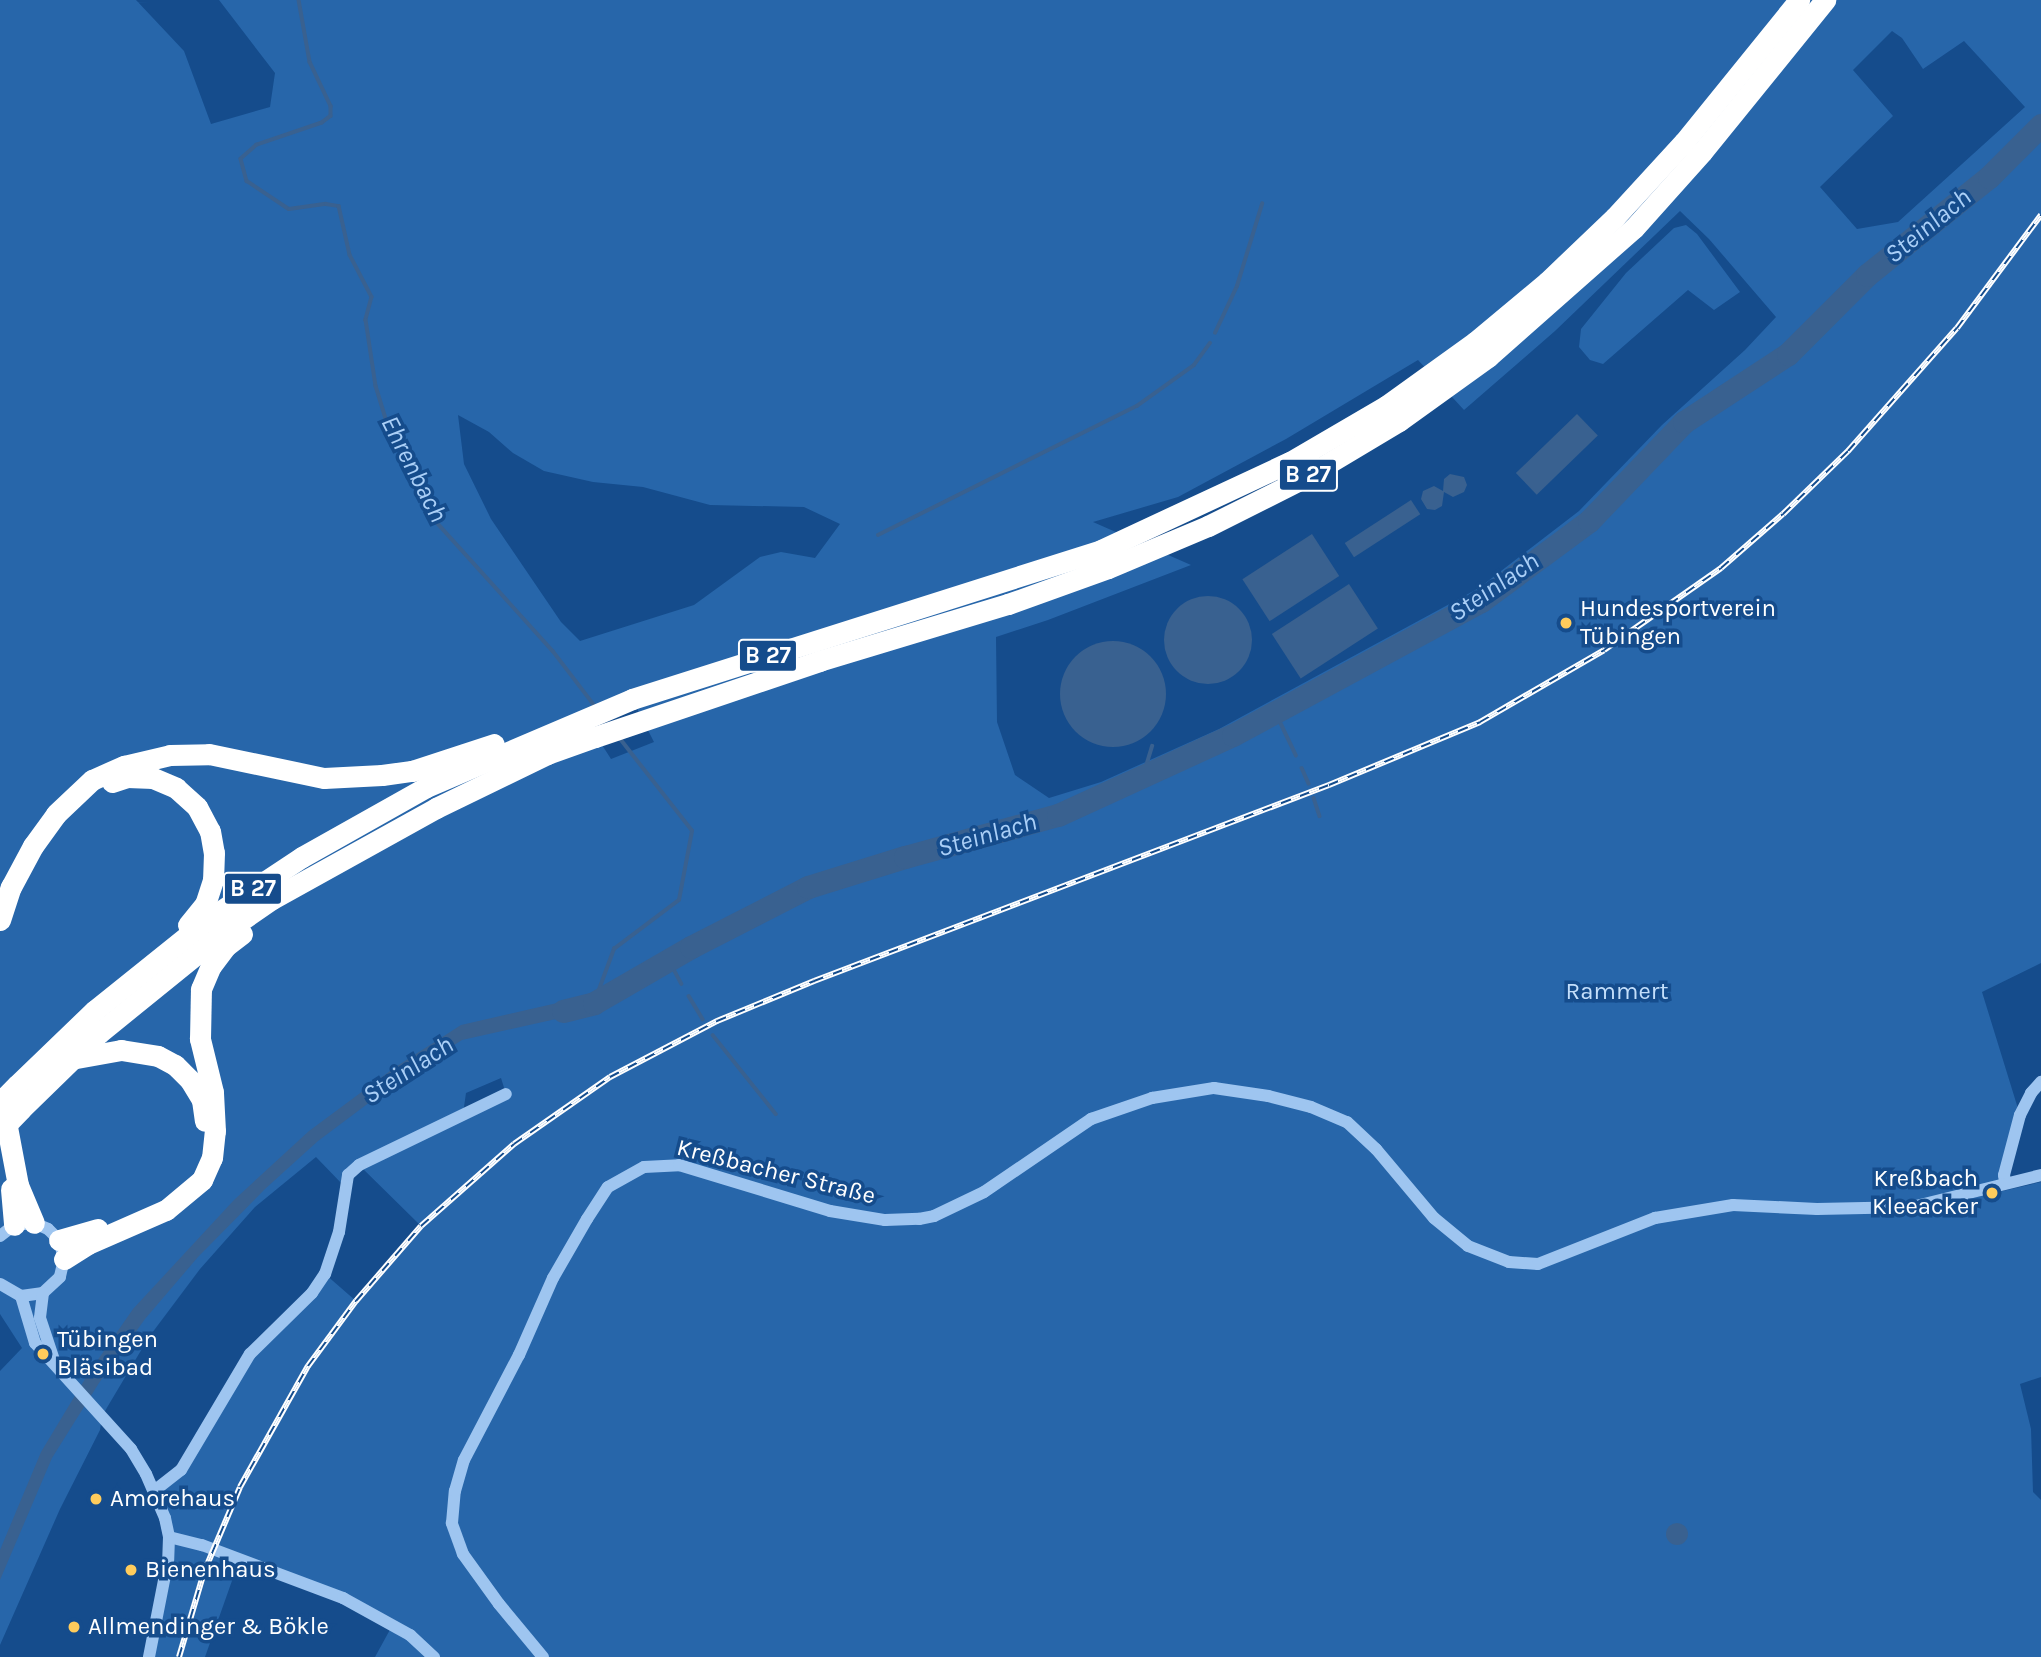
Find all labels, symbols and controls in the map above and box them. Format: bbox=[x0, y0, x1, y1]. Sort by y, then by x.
water label: Steinlach bbox=[1879, 182, 1977, 270]
water label: Ehrenbach bbox=[374, 411, 454, 527]
road number: B 27 bbox=[1276, 456, 1340, 495]
water label: Steinlach bbox=[1443, 546, 1545, 628]
place label: Hundesportverein Tübingen bbox=[1580, 595, 1776, 651]
marker: Hundesportverein Tübingen bbox=[1558, 615, 1574, 631]
road number: B 27 bbox=[736, 636, 800, 676]
water label: Steinlach bbox=[934, 806, 1040, 864]
road number: B 27 bbox=[222, 870, 284, 908]
park label: Rammert bbox=[1566, 978, 1668, 1006]
water label: Steinlach bbox=[357, 1029, 459, 1111]
street label: Kreßbacher Straße bbox=[674, 1133, 878, 1211]
place label: Kreßbach Kleeacker bbox=[1872, 1165, 1978, 1221]
marker: Kreßbach Kleeacker bbox=[1984, 1185, 2000, 1201]
place label: Tübingen Bläsibad bbox=[57, 1326, 158, 1382]
marker: Tübingen Bläsibad bbox=[35, 1346, 51, 1362]
place label: Amorehaus bbox=[110, 1485, 235, 1513]
marker: Amorehaus bbox=[88, 1491, 104, 1507]
place label: Bienenhaus bbox=[145, 1556, 276, 1584]
marker: Bienenhaus bbox=[123, 1562, 139, 1578]
place label: Allmendinger & Bökle bbox=[88, 1613, 329, 1641]
marker: Allmendinger & Bökle bbox=[66, 1619, 82, 1635]

